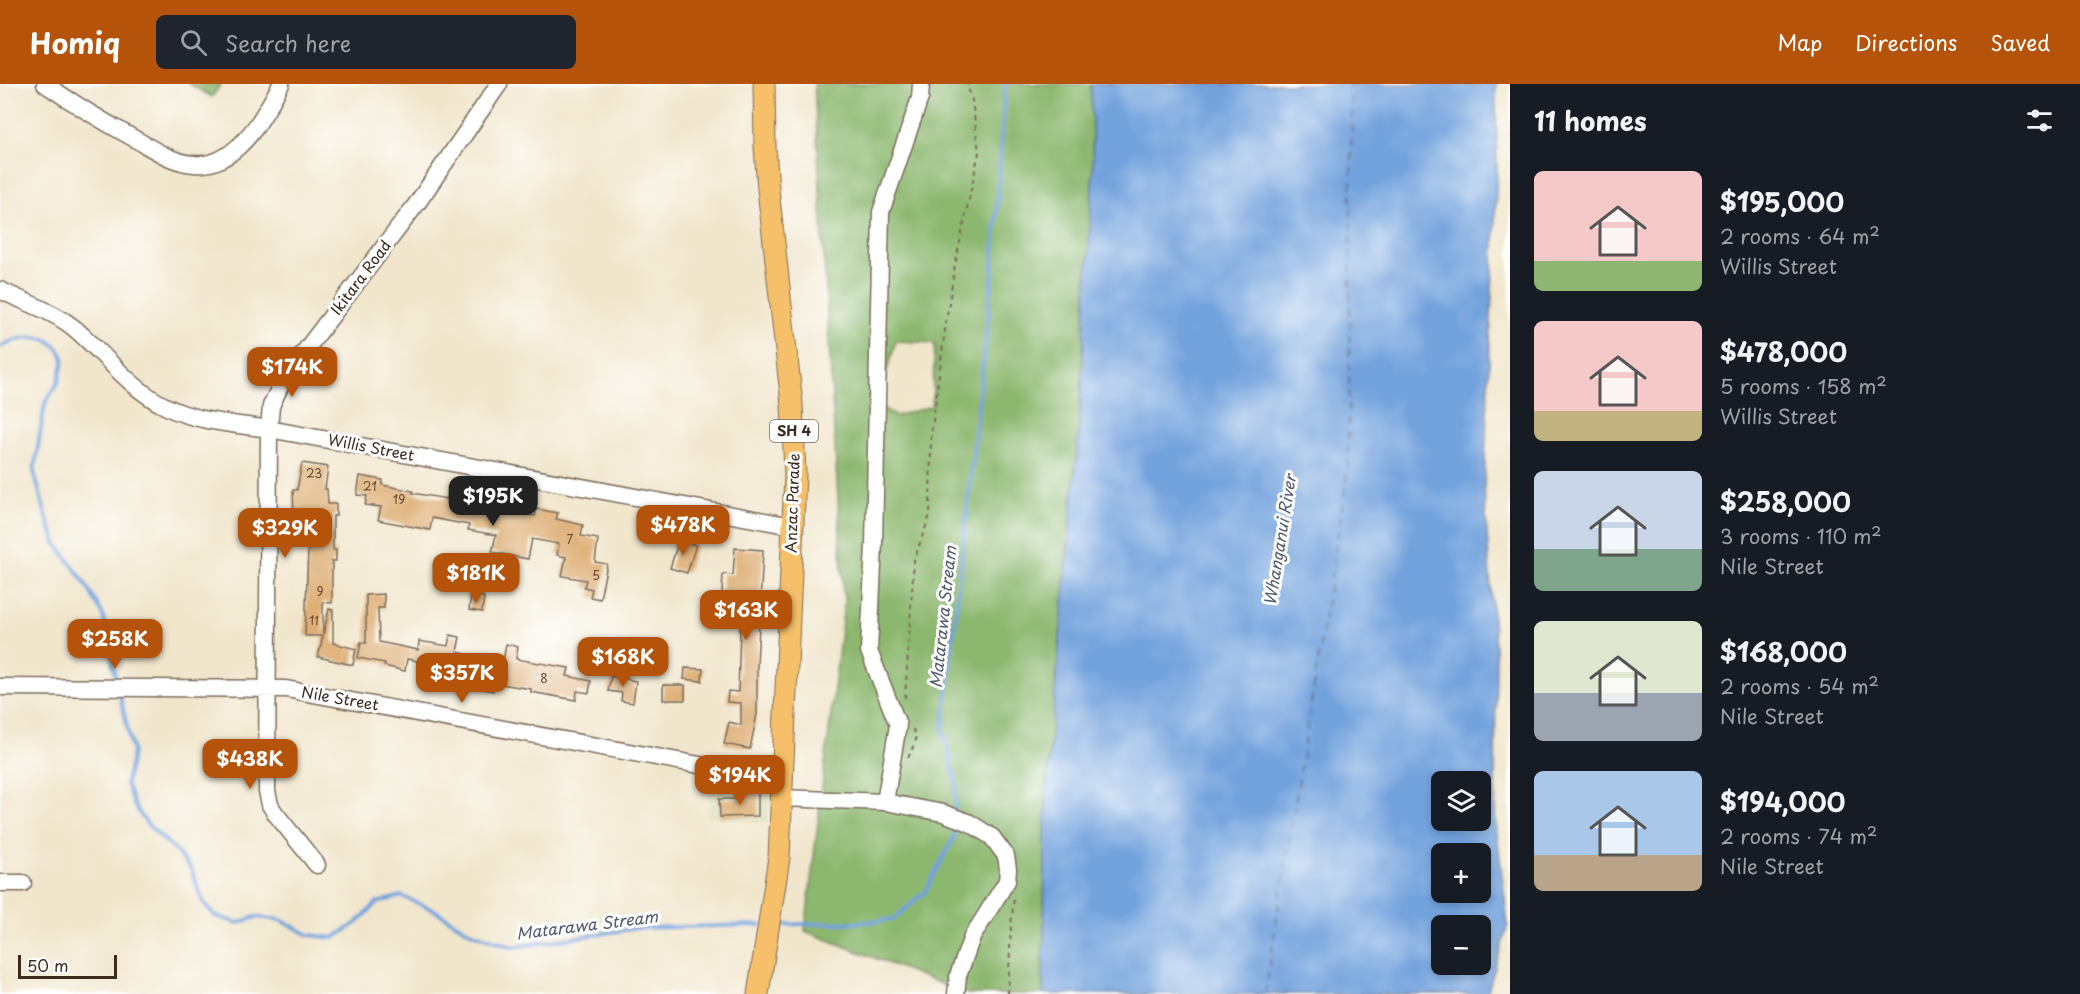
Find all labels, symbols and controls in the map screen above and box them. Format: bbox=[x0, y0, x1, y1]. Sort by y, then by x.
search box bbox=[156, 15, 576, 69]
text: Homiq bbox=[30, 21, 120, 64]
icon: search bbox=[177, 26, 210, 59]
text: Search here bbox=[225, 26, 351, 59]
text: Map bbox=[1777, 26, 1822, 58]
text: Directions bbox=[1855, 26, 1957, 58]
text: Saved bbox=[1990, 26, 2050, 58]
text: 11 homes bbox=[1534, 101, 1647, 140]
icon: filters bbox=[2023, 104, 2056, 137]
text: $195,000 bbox=[1720, 182, 1844, 221]
icon: home bbox=[1582, 195, 1654, 267]
text: 2 rooms · 64 m² bbox=[1720, 221, 1880, 251]
street label: Ikitara Road bbox=[324, 235, 396, 319]
text: Willis Street bbox=[1720, 251, 1837, 281]
text: $478,000 bbox=[1720, 332, 1847, 371]
icon: home bbox=[1582, 345, 1654, 417]
pin: $174K bbox=[250, 347, 334, 398]
text: $174K bbox=[261, 351, 323, 381]
text: 5 rooms · 158 m² bbox=[1720, 371, 1887, 401]
text: Willis Street bbox=[1720, 401, 1837, 431]
road number: SH 4 bbox=[770, 420, 818, 442]
street label: Willis Street bbox=[326, 427, 417, 466]
street label: Anzac Parade bbox=[778, 453, 805, 553]
house number: 23 bbox=[306, 464, 322, 482]
water label: Whanganui River bbox=[1257, 470, 1302, 607]
pin: $195K bbox=[451, 476, 535, 527]
house number: 21 bbox=[363, 477, 377, 495]
text: $195K bbox=[463, 480, 523, 510]
text: $258,000 bbox=[1720, 482, 1851, 521]
house number: 19 bbox=[393, 490, 405, 508]
icon: home bbox=[1582, 495, 1654, 567]
pin: $478K bbox=[641, 505, 725, 556]
pin: $329K bbox=[243, 508, 327, 559]
text: $478K bbox=[650, 509, 716, 539]
text: $329K bbox=[252, 512, 318, 542]
text: 3 rooms · 110 m² bbox=[1720, 521, 1882, 551]
house number: 7 bbox=[567, 530, 574, 548]
water label: Matarawa Stream bbox=[923, 544, 961, 689]
text: Nile Street bbox=[1720, 551, 1824, 581]
pin: $181K bbox=[434, 553, 518, 604]
text: $181K bbox=[447, 557, 505, 587]
house number: 5 bbox=[592, 566, 600, 584]
house number: 9 bbox=[316, 582, 324, 600]
pin: $163K bbox=[704, 590, 788, 641]
text: $163K bbox=[714, 594, 778, 624]
house number: 11 bbox=[309, 611, 319, 629]
pin: $258K bbox=[73, 619, 157, 670]
text: $258K bbox=[81, 623, 149, 653]
text: $168,000 bbox=[1720, 632, 1847, 671]
pin: $168K bbox=[581, 637, 665, 688]
text: $168K bbox=[591, 641, 655, 671]
icon: home bbox=[1582, 645, 1654, 717]
pin: $357K bbox=[420, 653, 504, 704]
text: $357K bbox=[430, 657, 494, 687]
house number: 8 bbox=[540, 669, 548, 687]
text: 2 rooms · 54 m² bbox=[1720, 671, 1879, 701]
street label: Nile Street bbox=[300, 679, 381, 716]
text: Nile Street bbox=[1720, 701, 1824, 731]
pin: $438K bbox=[208, 739, 292, 790]
text: $438K bbox=[217, 743, 283, 773]
pin: $194K bbox=[698, 755, 782, 806]
text: $194K bbox=[709, 759, 771, 789]
map controls bbox=[1431, 771, 1491, 975]
button: layers bbox=[1431, 771, 1491, 831]
text: $194,000 bbox=[1720, 782, 1846, 821]
icon: home bbox=[1582, 795, 1654, 867]
text: 2 rooms · 74 m² bbox=[1720, 821, 1877, 851]
button: + bbox=[1431, 843, 1491, 903]
text: Nile Street bbox=[1720, 851, 1824, 881]
water label: Matarawa Stream bbox=[515, 903, 659, 945]
button: − bbox=[1431, 915, 1491, 975]
scale bar bbox=[18, 952, 117, 980]
text: 50 m bbox=[27, 953, 68, 977]

